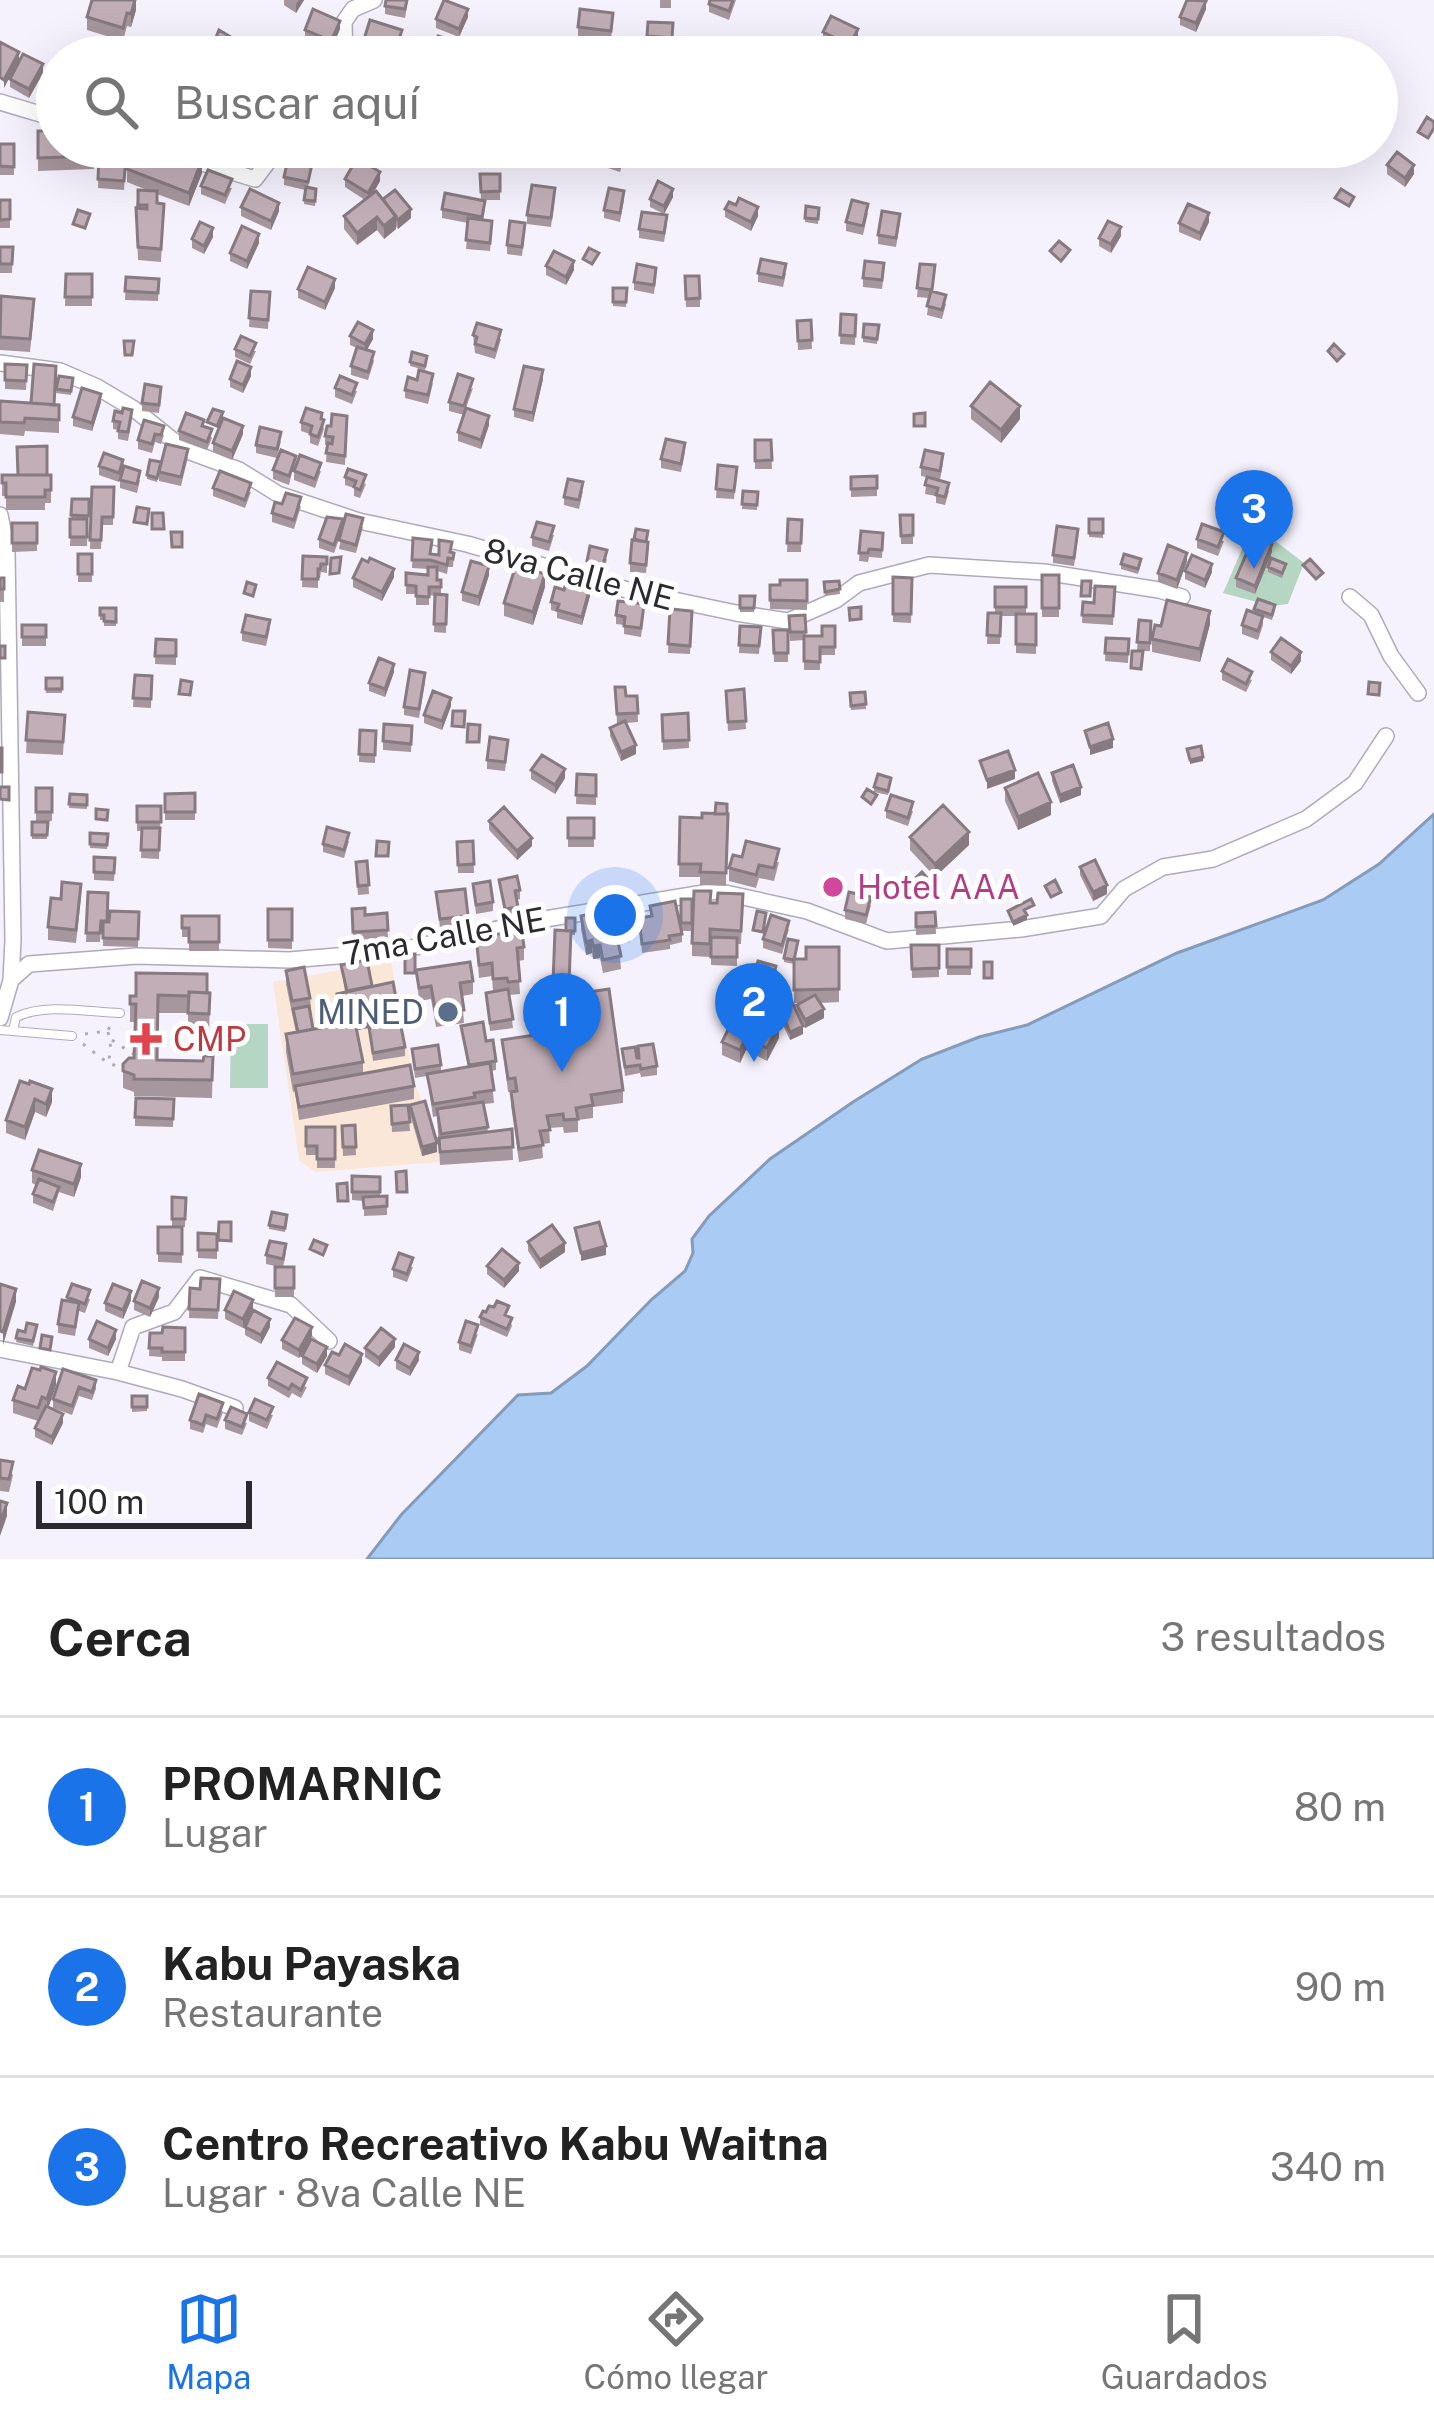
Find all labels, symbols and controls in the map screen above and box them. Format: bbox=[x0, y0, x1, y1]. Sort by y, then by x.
search box bbox=[36, 36, 1398, 168]
icon: search bbox=[78, 69, 144, 135]
text: Buscar aquí bbox=[174, 76, 420, 129]
pin: 3 bbox=[1215, 470, 1293, 569]
street label: 8va Calle NE bbox=[480, 530, 678, 618]
place label: Hotel AAA bbox=[857, 868, 1020, 906]
marker: Hotel AAA bbox=[820, 874, 846, 900]
your location bbox=[585, 885, 645, 945]
street label: 7ma Calle NE bbox=[339, 899, 549, 973]
pin: 2 bbox=[715, 963, 793, 1062]
pin: 1 bbox=[523, 973, 601, 1072]
place label: MINED bbox=[317, 993, 424, 1031]
marker: MINED bbox=[435, 999, 461, 1025]
place label: CMP bbox=[173, 1020, 246, 1058]
marker: CMP bbox=[130, 1023, 162, 1055]
scale bar bbox=[36, 1475, 252, 1528]
text: 100 m bbox=[54, 1483, 144, 1521]
text: Cerca bbox=[48, 1608, 192, 1667]
text: 3 resultados bbox=[1161, 1614, 1386, 1660]
text: PROMARNIC bbox=[162, 1757, 443, 1810]
text: 1 bbox=[79, 1784, 95, 1830]
text: 80 m bbox=[1294, 1784, 1386, 1830]
text: Lugar bbox=[162, 1810, 268, 1856]
text: Kabu Payaska bbox=[162, 1937, 461, 1990]
text: 2 bbox=[75, 1964, 99, 2010]
text: 90 m bbox=[1295, 1964, 1386, 2010]
text: Restaurante bbox=[162, 1990, 383, 2036]
text: Centro Recreativo Kabu Waitna bbox=[162, 2117, 829, 2170]
text: 3 bbox=[74, 2144, 100, 2190]
text: 340 m bbox=[1270, 2144, 1386, 2190]
text: Lugar · 8va Calle NE bbox=[162, 2170, 526, 2216]
tab: Mapa bbox=[166, 2286, 251, 2396]
tab: Cómo llegar bbox=[584, 2286, 768, 2396]
tab: Guardados bbox=[1101, 2286, 1268, 2396]

